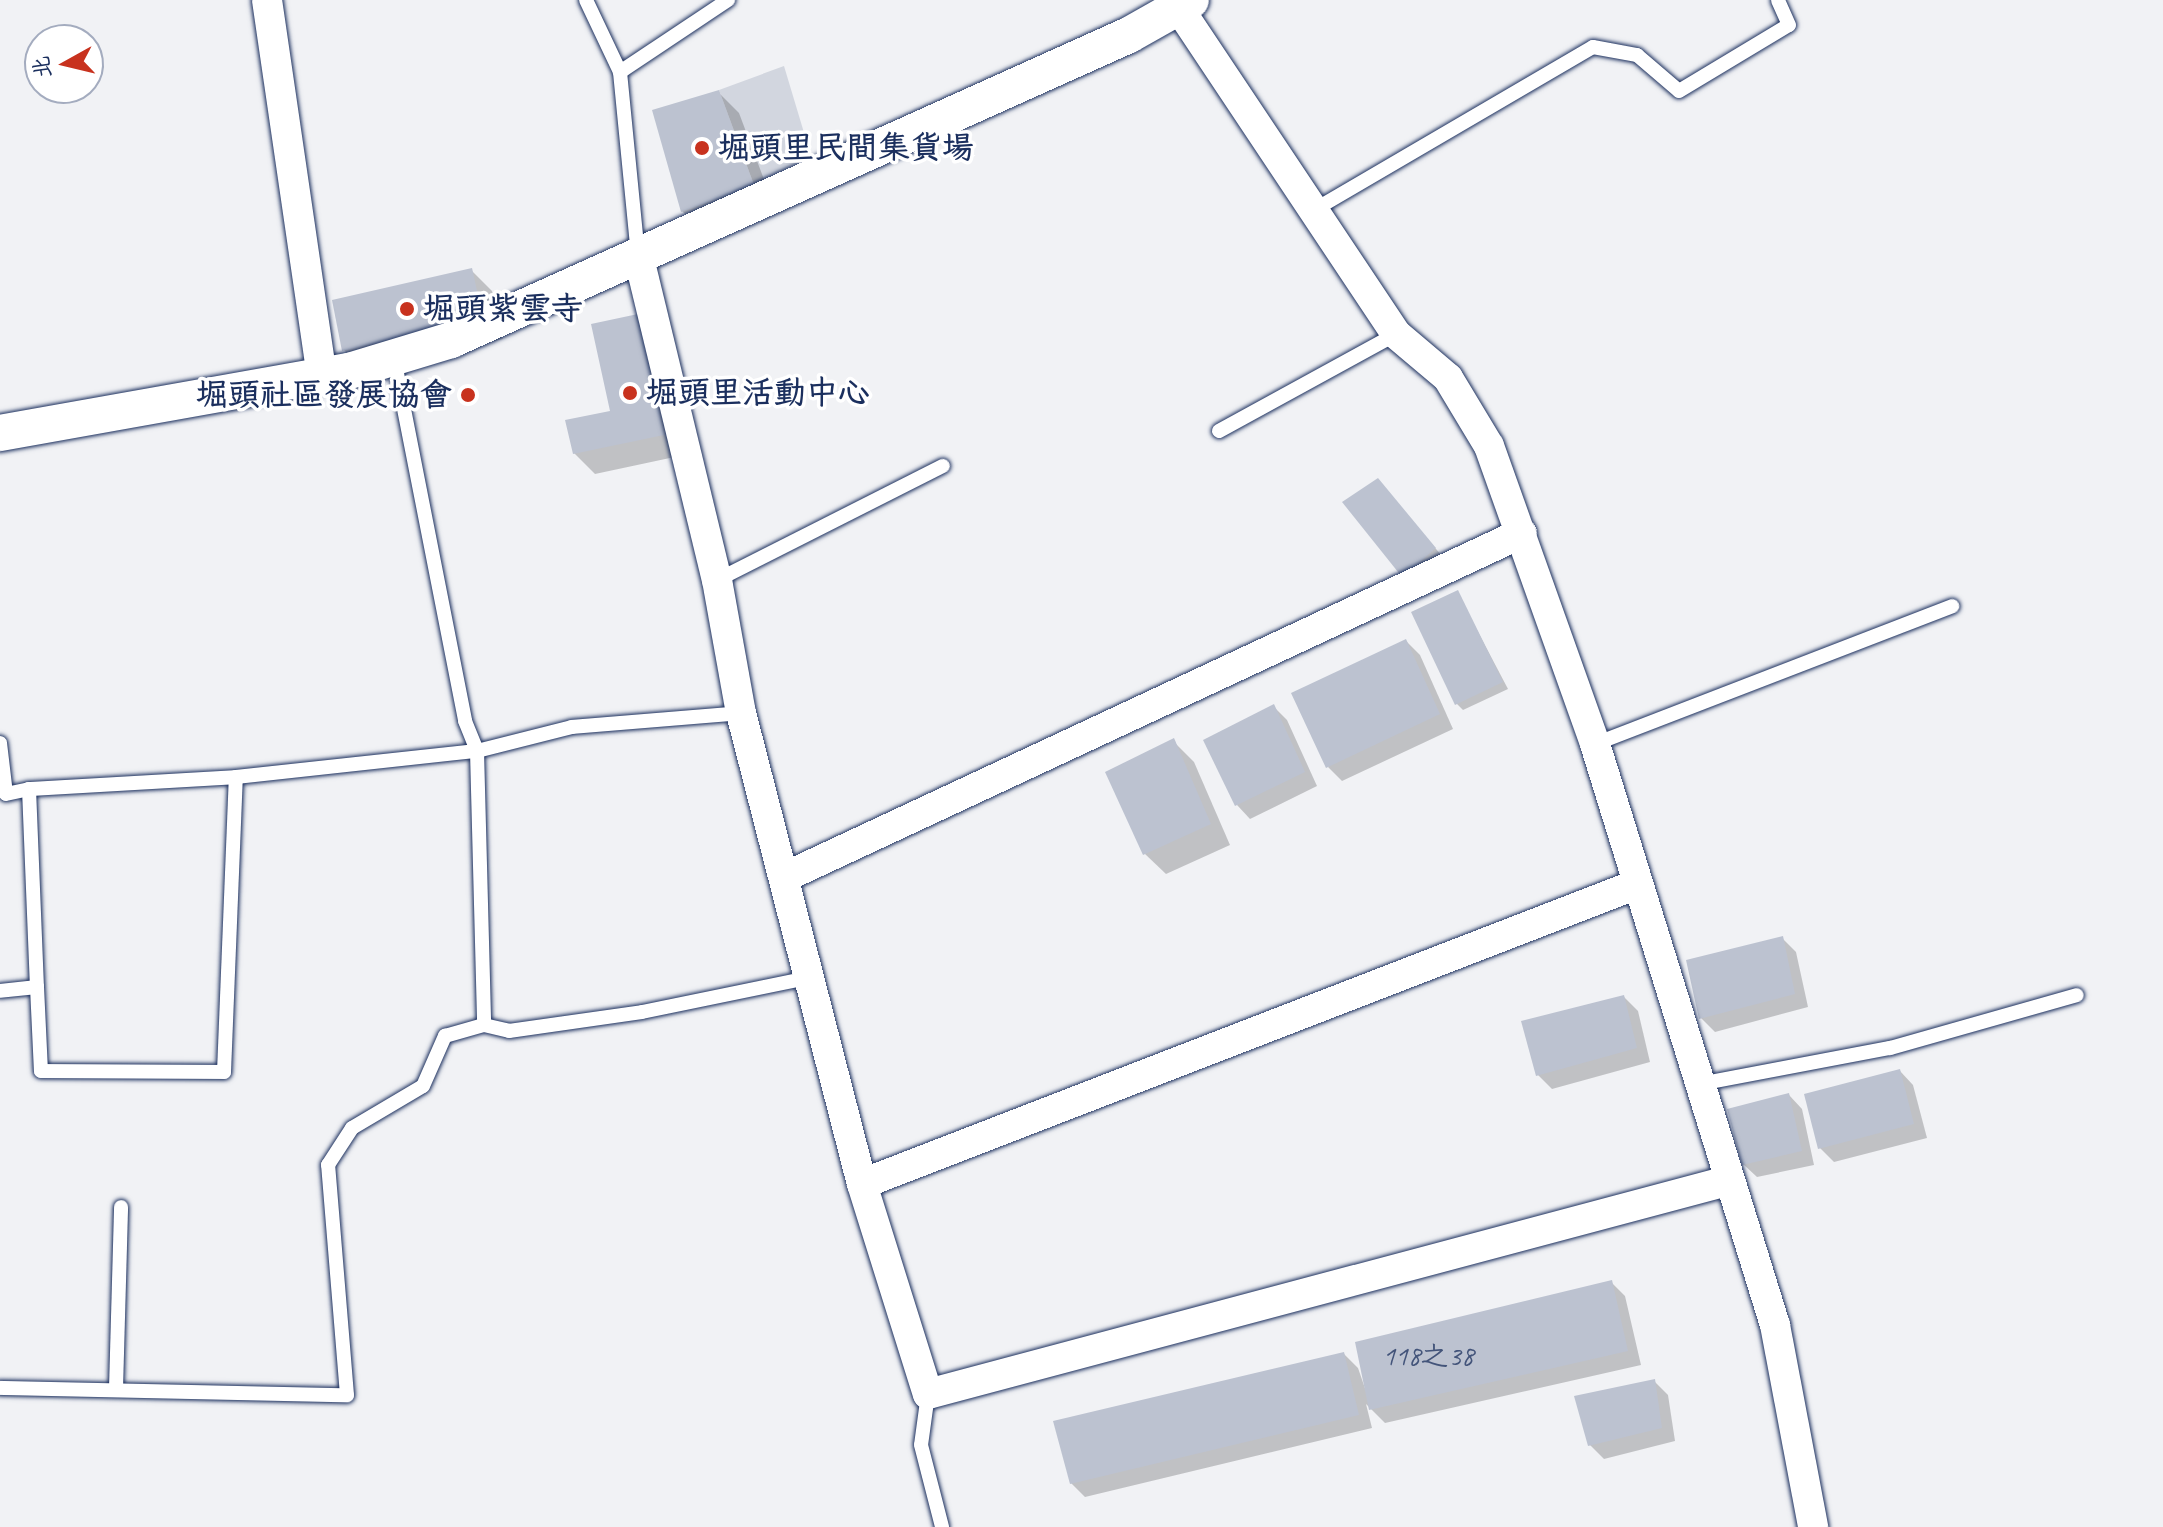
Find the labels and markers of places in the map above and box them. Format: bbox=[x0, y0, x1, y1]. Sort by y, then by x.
place label: 堀頭里民間集貨場 bbox=[718, 129, 974, 167]
marker: 堀頭里民間集貨場 bbox=[693, 139, 711, 157]
place label: 堀頭紫雲寺 bbox=[423, 290, 583, 328]
marker: 堀頭紫雲寺 bbox=[398, 300, 416, 318]
place label: 堀頭里活動中心 bbox=[646, 374, 870, 412]
place label: 堀頭社區發展協會 bbox=[196, 376, 452, 414]
marker: 堀頭里活動中心 bbox=[621, 384, 639, 402]
marker: 堀頭社區發展協會 bbox=[459, 386, 477, 404]

